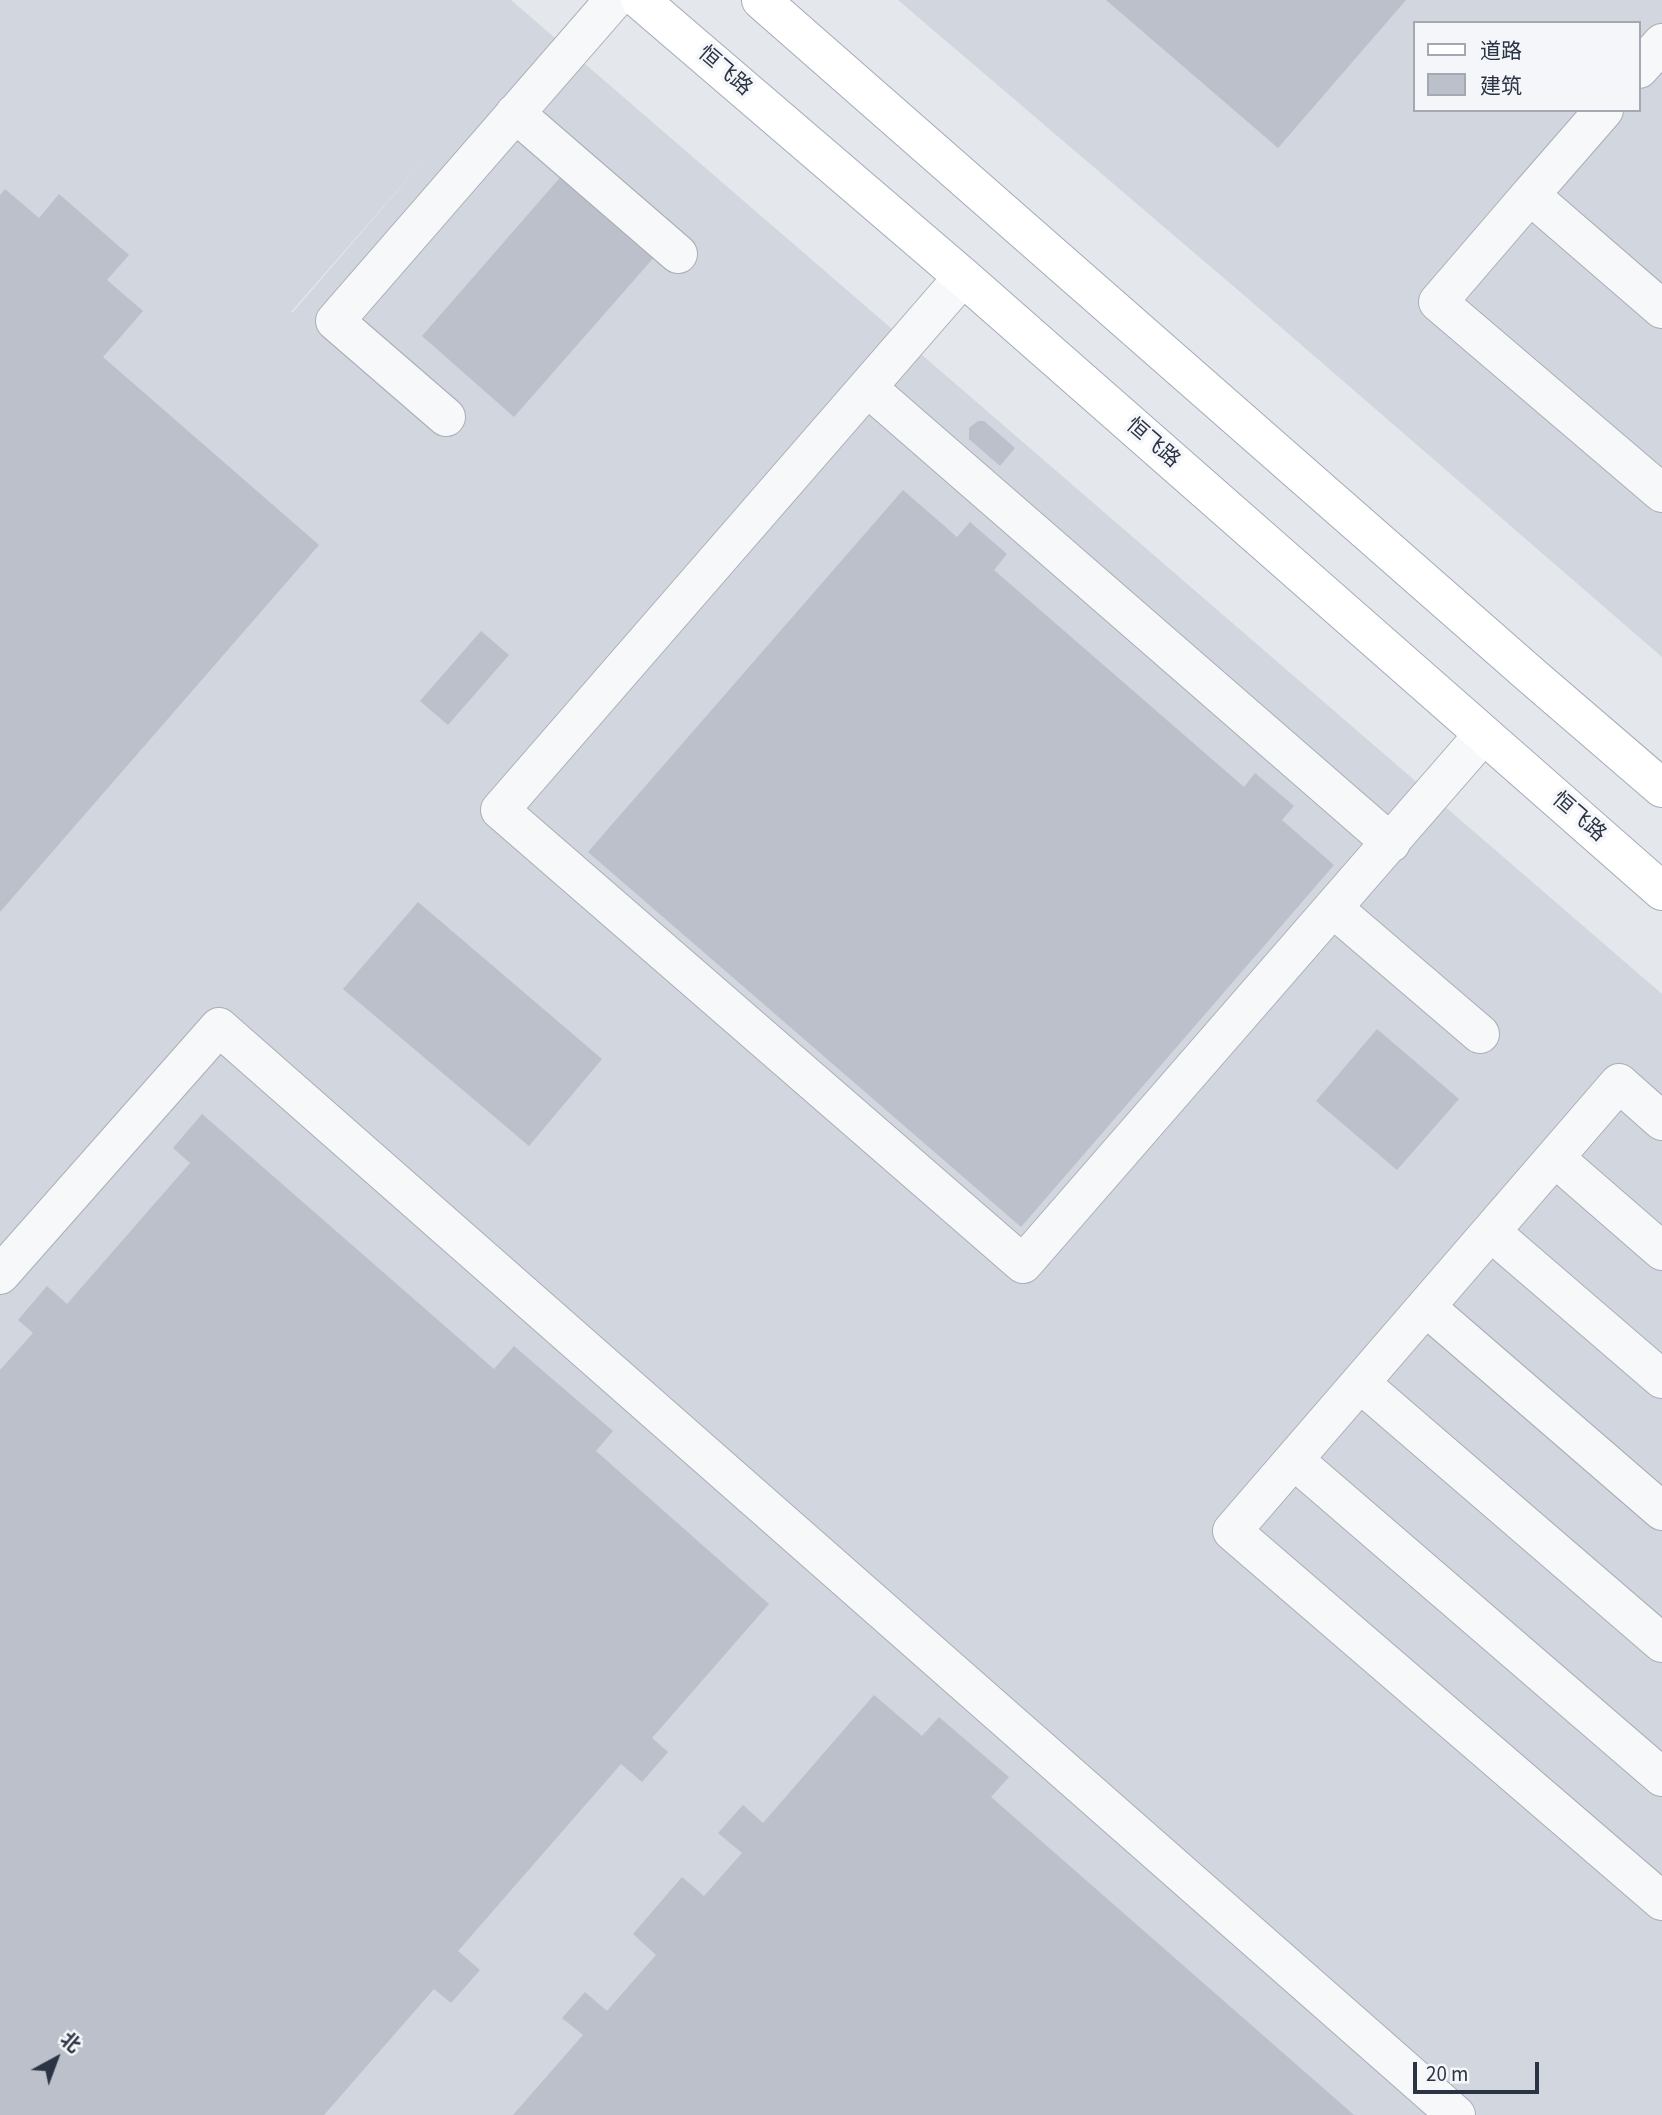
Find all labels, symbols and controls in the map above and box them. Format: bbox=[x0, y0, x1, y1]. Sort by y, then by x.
legend bbox=[1414, 21, 1641, 112]
text: 道路 bbox=[1480, 36, 1522, 66]
street label: 恒飞路 bbox=[692, 42, 756, 102]
text: 建筑 bbox=[1480, 71, 1522, 101]
street label: 恒飞路 bbox=[1120, 414, 1184, 474]
street label: 恒飞路 bbox=[1546, 788, 1610, 848]
north arrow bbox=[21, 2024, 91, 2094]
text: 北 bbox=[54, 2026, 86, 2059]
scale bar bbox=[1417, 2048, 1543, 2092]
text: 20 m bbox=[1426, 2059, 1468, 2089]

